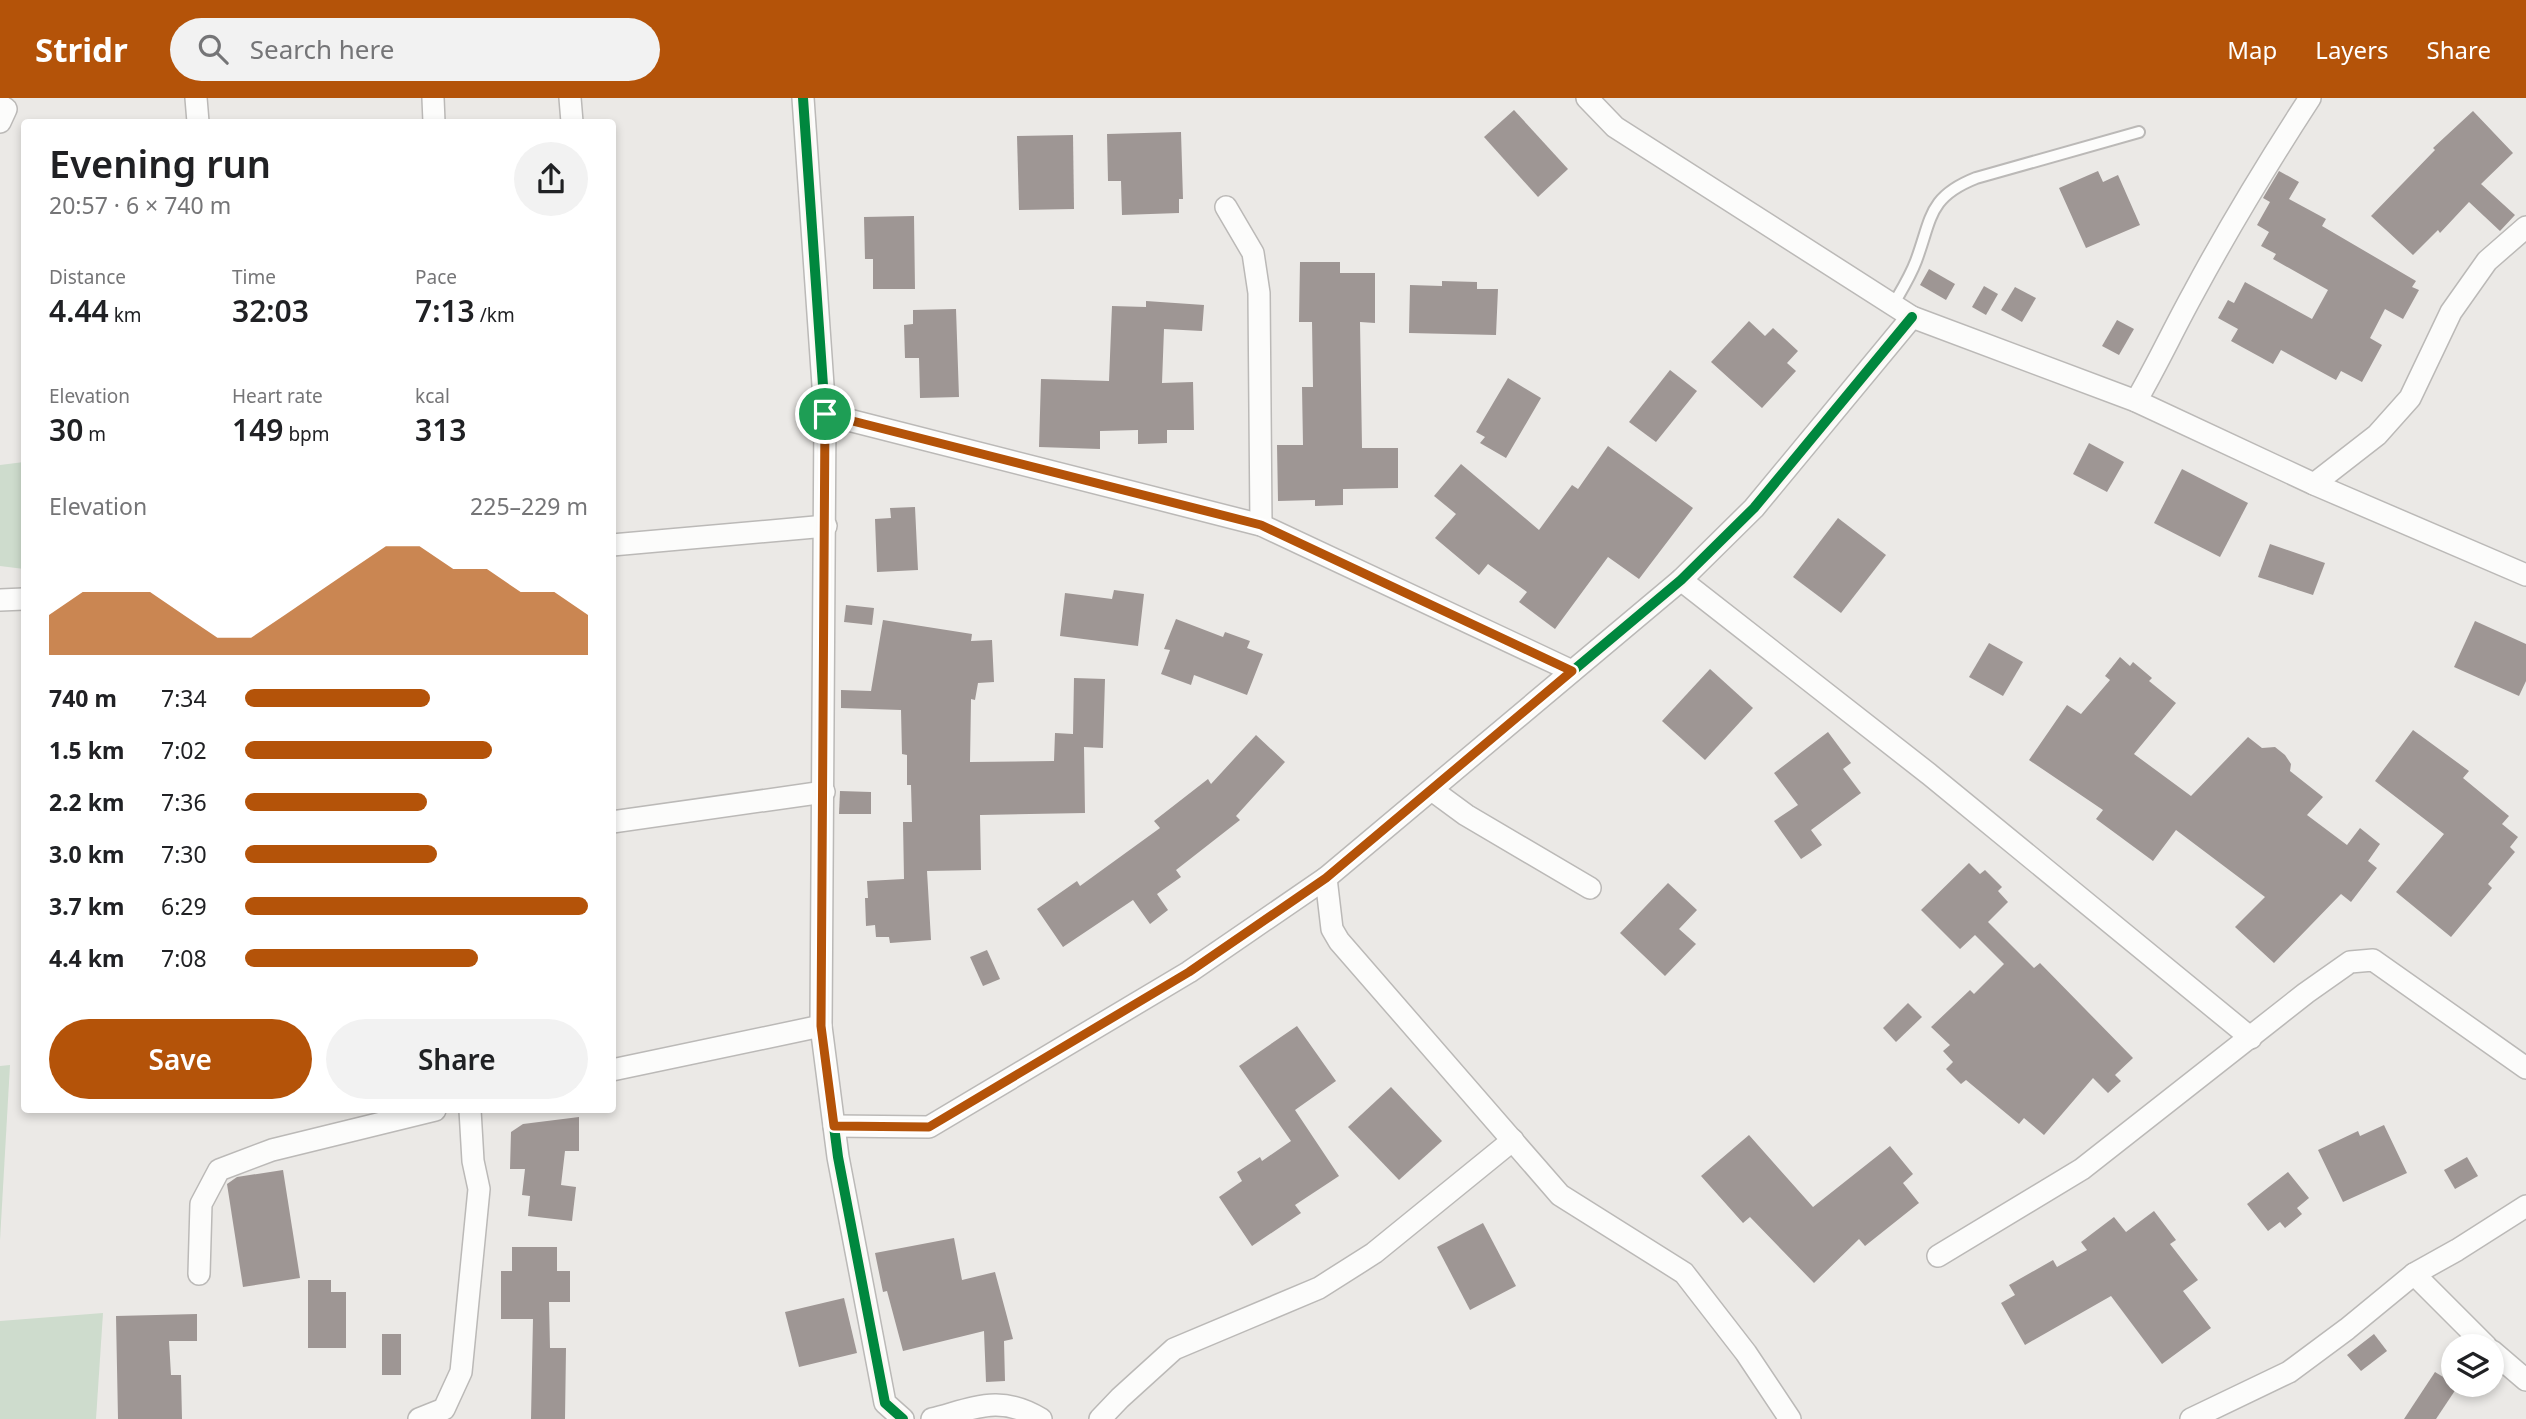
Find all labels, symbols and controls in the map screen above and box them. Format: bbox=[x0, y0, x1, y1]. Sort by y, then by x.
search box bbox=[170, 18, 660, 81]
text: Stridr bbox=[35, 27, 128, 72]
icon: search bbox=[194, 30, 232, 68]
text: Search here bbox=[250, 31, 394, 67]
text: Map bbox=[2227, 33, 2277, 66]
text: Layers bbox=[2315, 33, 2389, 66]
text: Share bbox=[2427, 33, 2491, 66]
text: Evening run bbox=[49, 137, 271, 189]
button: share bbox=[514, 142, 588, 216]
text: 20:57 · 6 × 740 m bbox=[49, 189, 231, 221]
text: Distance bbox=[49, 264, 126, 290]
text: Time bbox=[232, 264, 276, 290]
text: Pace bbox=[415, 264, 457, 290]
text: 4.44 bbox=[49, 290, 109, 331]
text: 32:03 bbox=[232, 290, 309, 331]
text: 7:13 bbox=[415, 290, 475, 331]
text: km bbox=[109, 302, 142, 328]
text: /km bbox=[475, 302, 515, 328]
text: Elevation bbox=[49, 383, 130, 409]
text: Heart rate bbox=[232, 383, 323, 409]
text: kcal bbox=[415, 383, 450, 409]
pin bbox=[795, 384, 855, 444]
icon: arrive bbox=[806, 395, 844, 433]
text: 30 bbox=[49, 409, 83, 450]
text: 149 bbox=[232, 409, 283, 450]
text: 313 bbox=[415, 409, 466, 450]
text: m bbox=[83, 421, 106, 447]
text: bpm bbox=[283, 421, 330, 447]
text: Elevation bbox=[49, 490, 147, 522]
text: 225–229 m bbox=[470, 490, 588, 522]
text: 740 m bbox=[49, 682, 117, 714]
text: 7:34 bbox=[161, 682, 207, 714]
text: 1.5 km bbox=[49, 734, 124, 766]
text: 7:02 bbox=[161, 734, 207, 766]
text: 2.2 km bbox=[49, 786, 124, 818]
text: 7:36 bbox=[161, 786, 207, 818]
text: 3.0 km bbox=[49, 838, 124, 870]
text: 7:30 bbox=[161, 838, 207, 870]
text: 3.7 km bbox=[49, 890, 124, 922]
text: 6:29 bbox=[161, 890, 207, 922]
text: 4.4 km bbox=[49, 942, 124, 974]
text: 7:08 bbox=[161, 942, 207, 974]
button: Save bbox=[49, 1019, 312, 1099]
button: Share bbox=[326, 1019, 588, 1099]
map controls bbox=[2441, 1334, 2504, 1397]
button: layers bbox=[2441, 1334, 2504, 1397]

